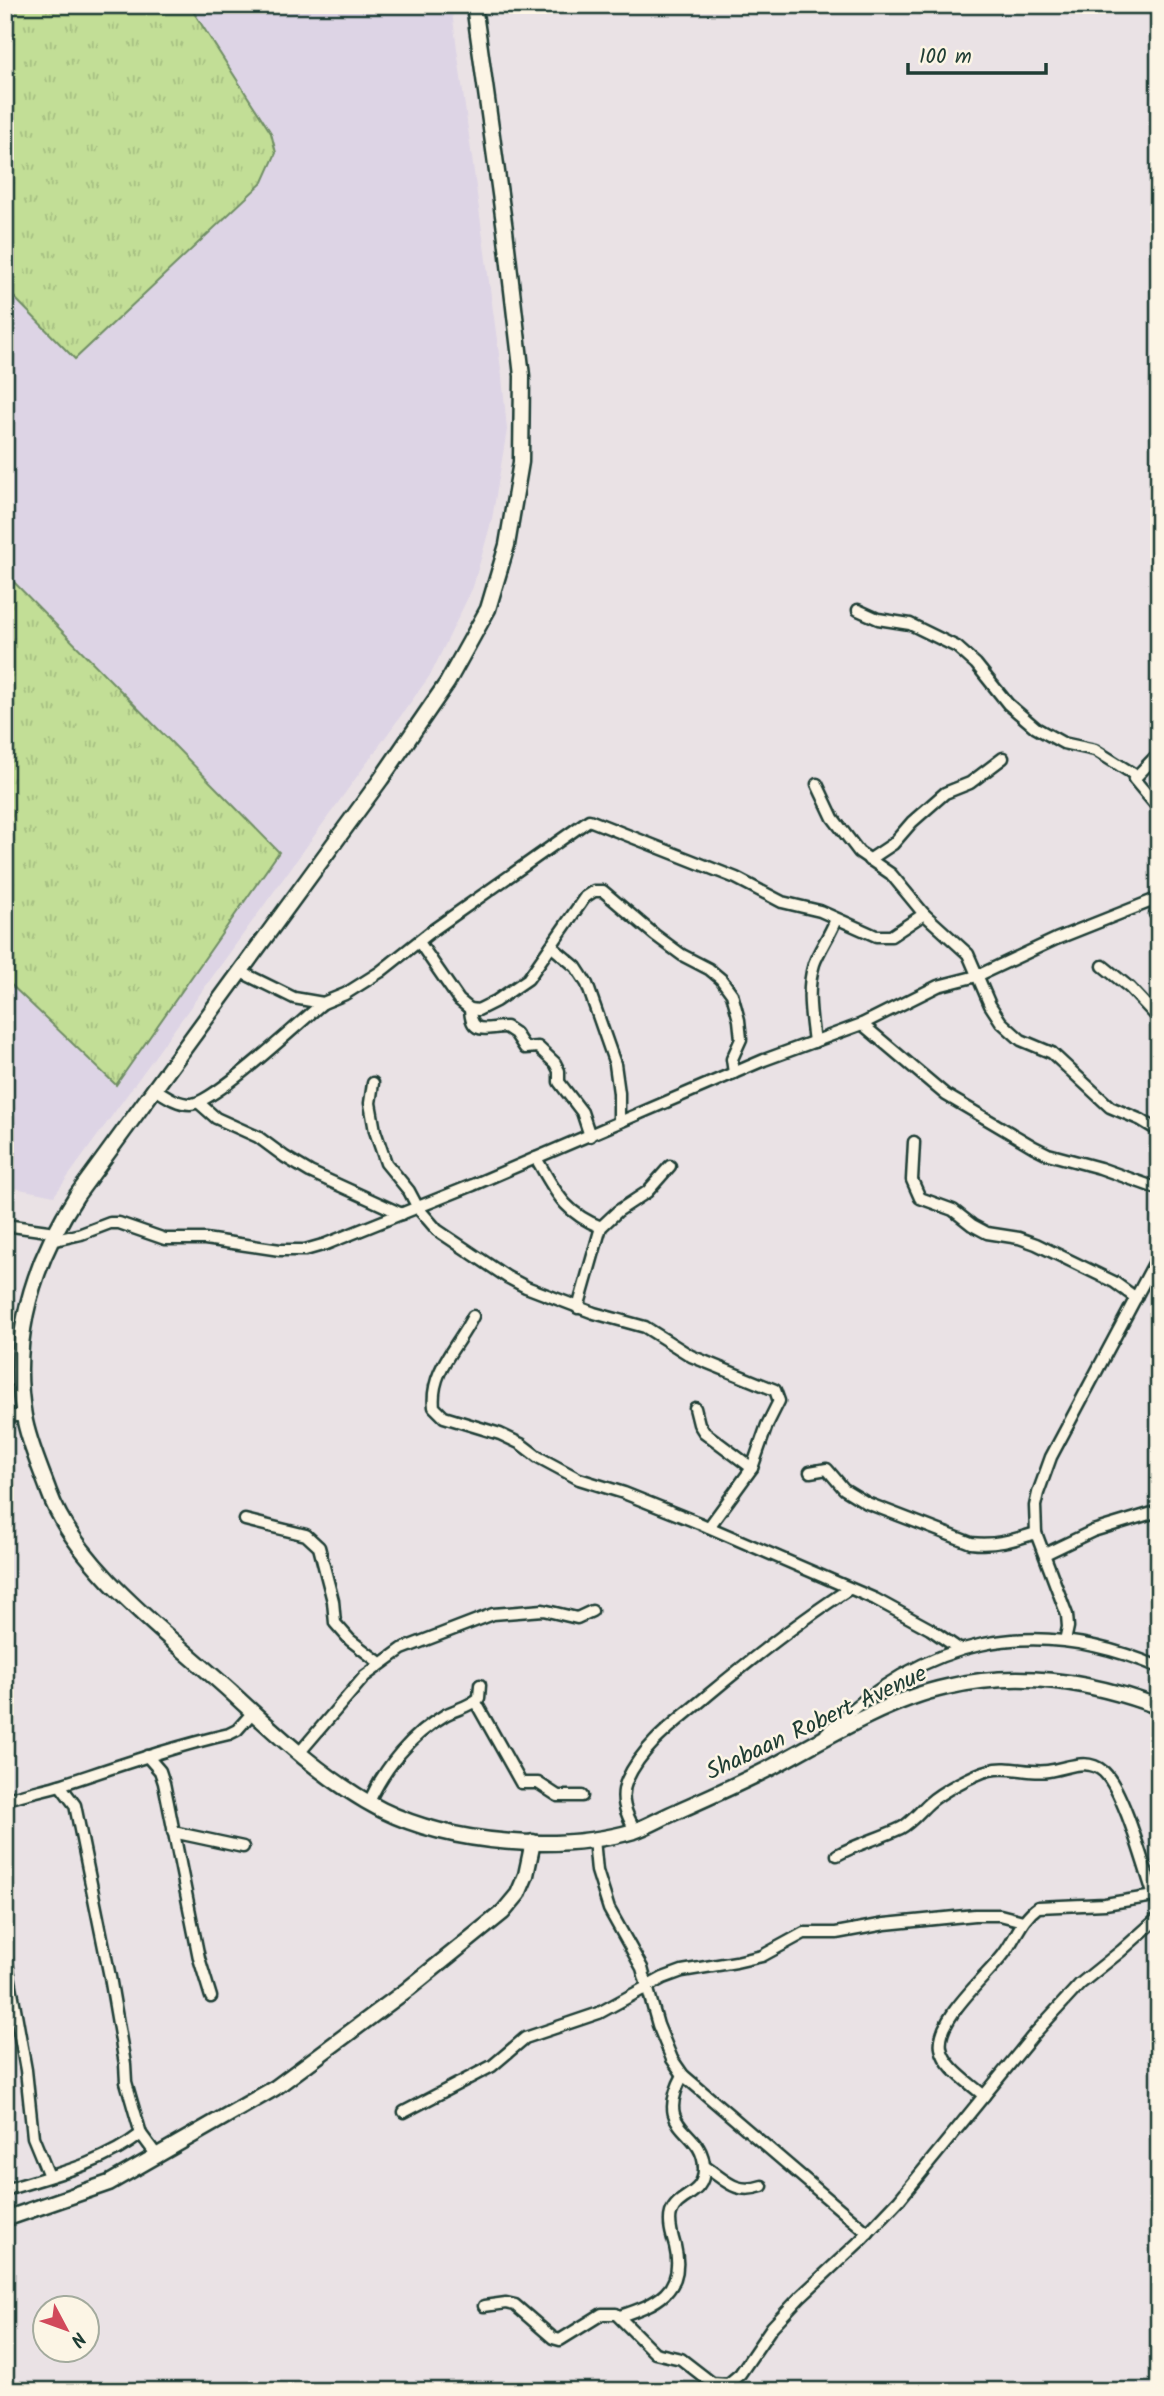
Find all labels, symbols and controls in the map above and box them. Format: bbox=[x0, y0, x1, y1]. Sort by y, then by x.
scale bar bbox=[908, 32, 1047, 76]
text: 100 m bbox=[919, 41, 972, 74]
street label: Shabaan Robert Avenue bbox=[700, 1655, 934, 1792]
north arrow bbox=[32, 2294, 102, 2364]
text: N bbox=[62, 2324, 93, 2353]

